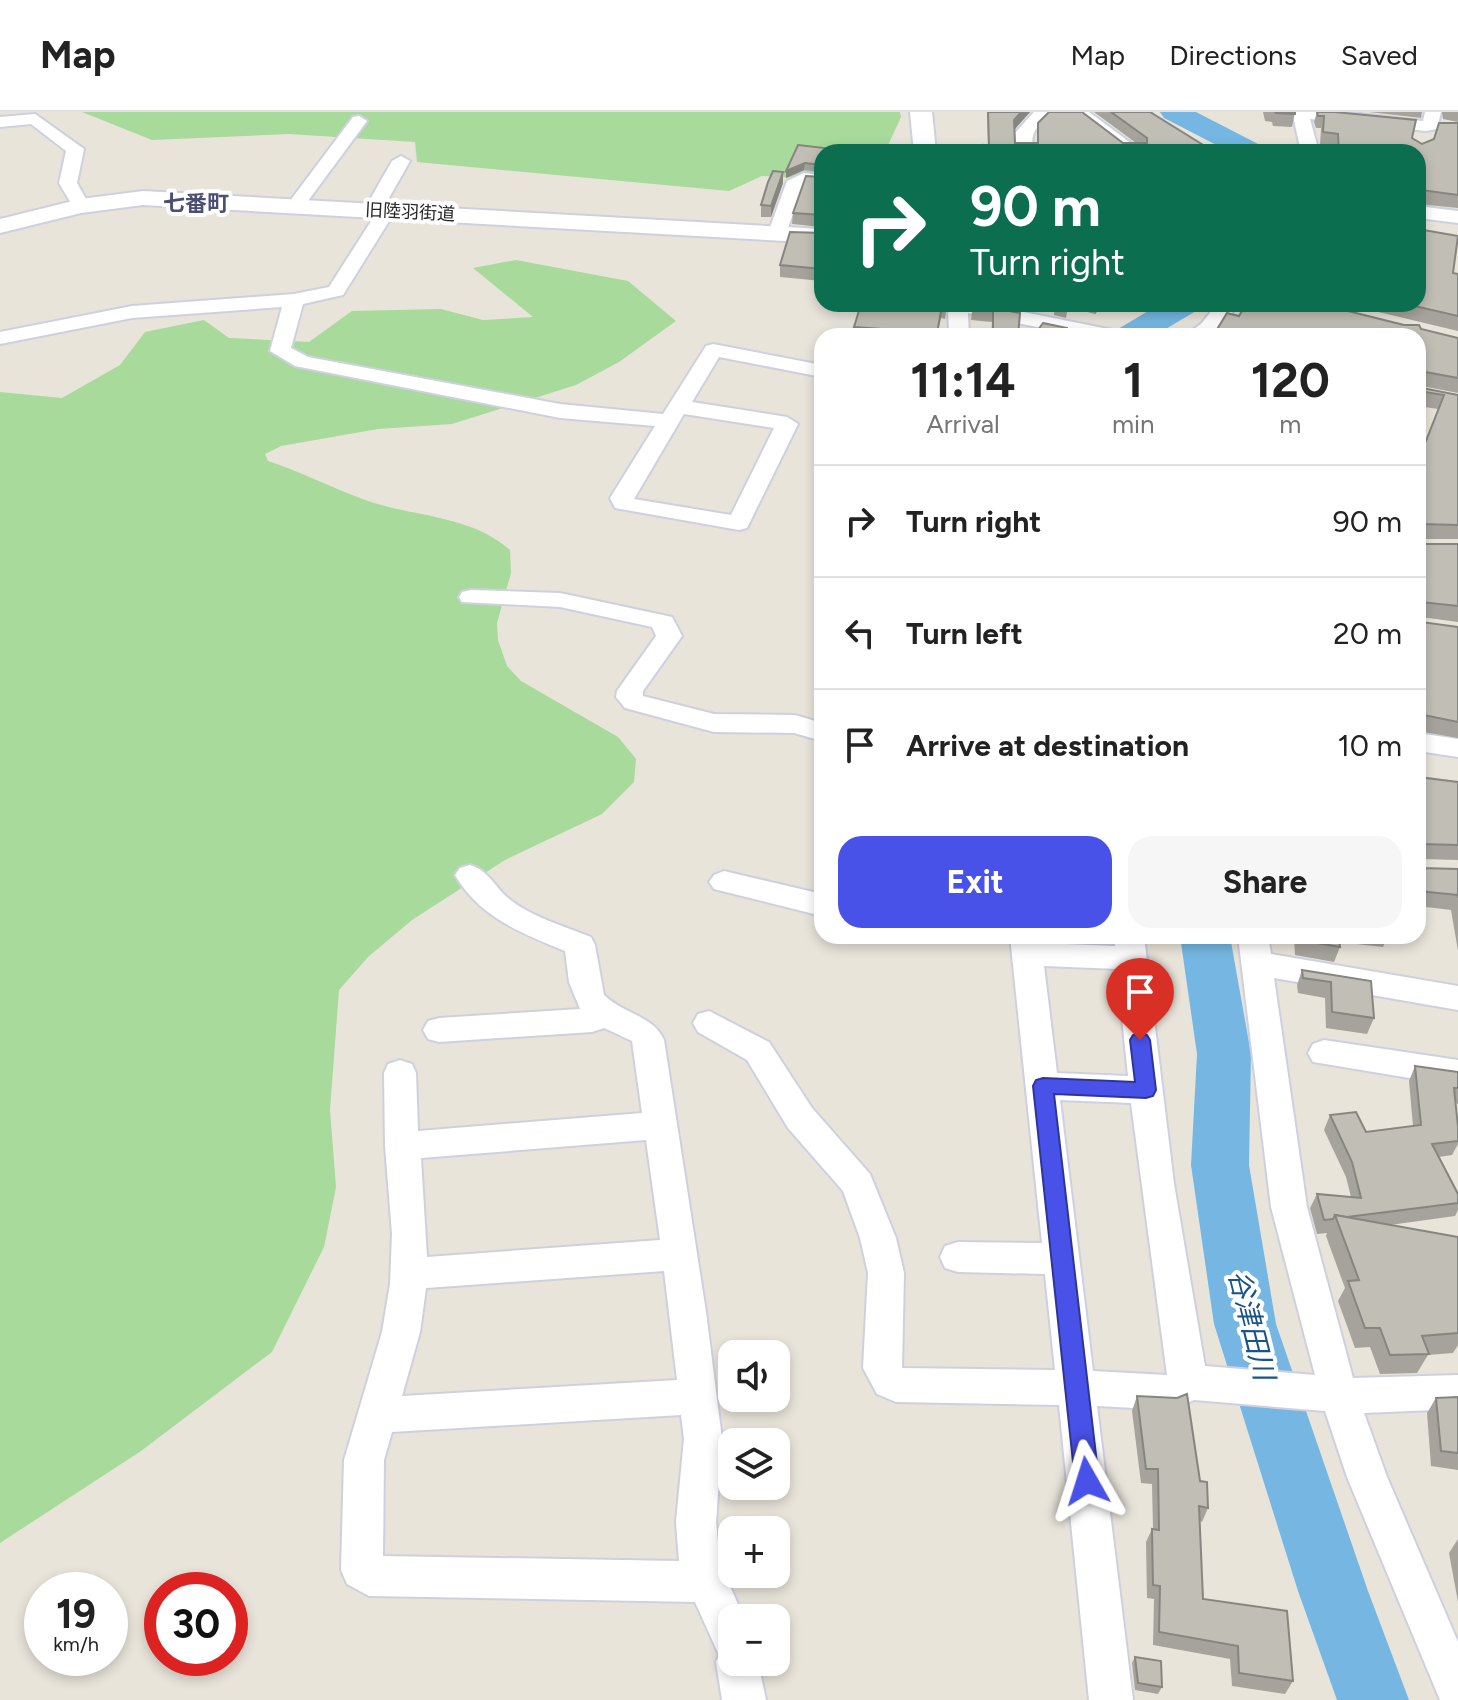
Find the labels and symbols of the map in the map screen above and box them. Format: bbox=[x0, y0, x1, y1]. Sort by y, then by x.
district label: 七番町 bbox=[163, 190, 229, 217]
street label: 旧陸羽街道 bbox=[364, 199, 456, 225]
pin bbox=[1106, 958, 1174, 1040]
water label: 谷津田川 bbox=[1222, 1267, 1283, 1386]
position arrow bbox=[1045, 1439, 1129, 1523]
speed limit sign: 30 bbox=[144, 1572, 248, 1676]

